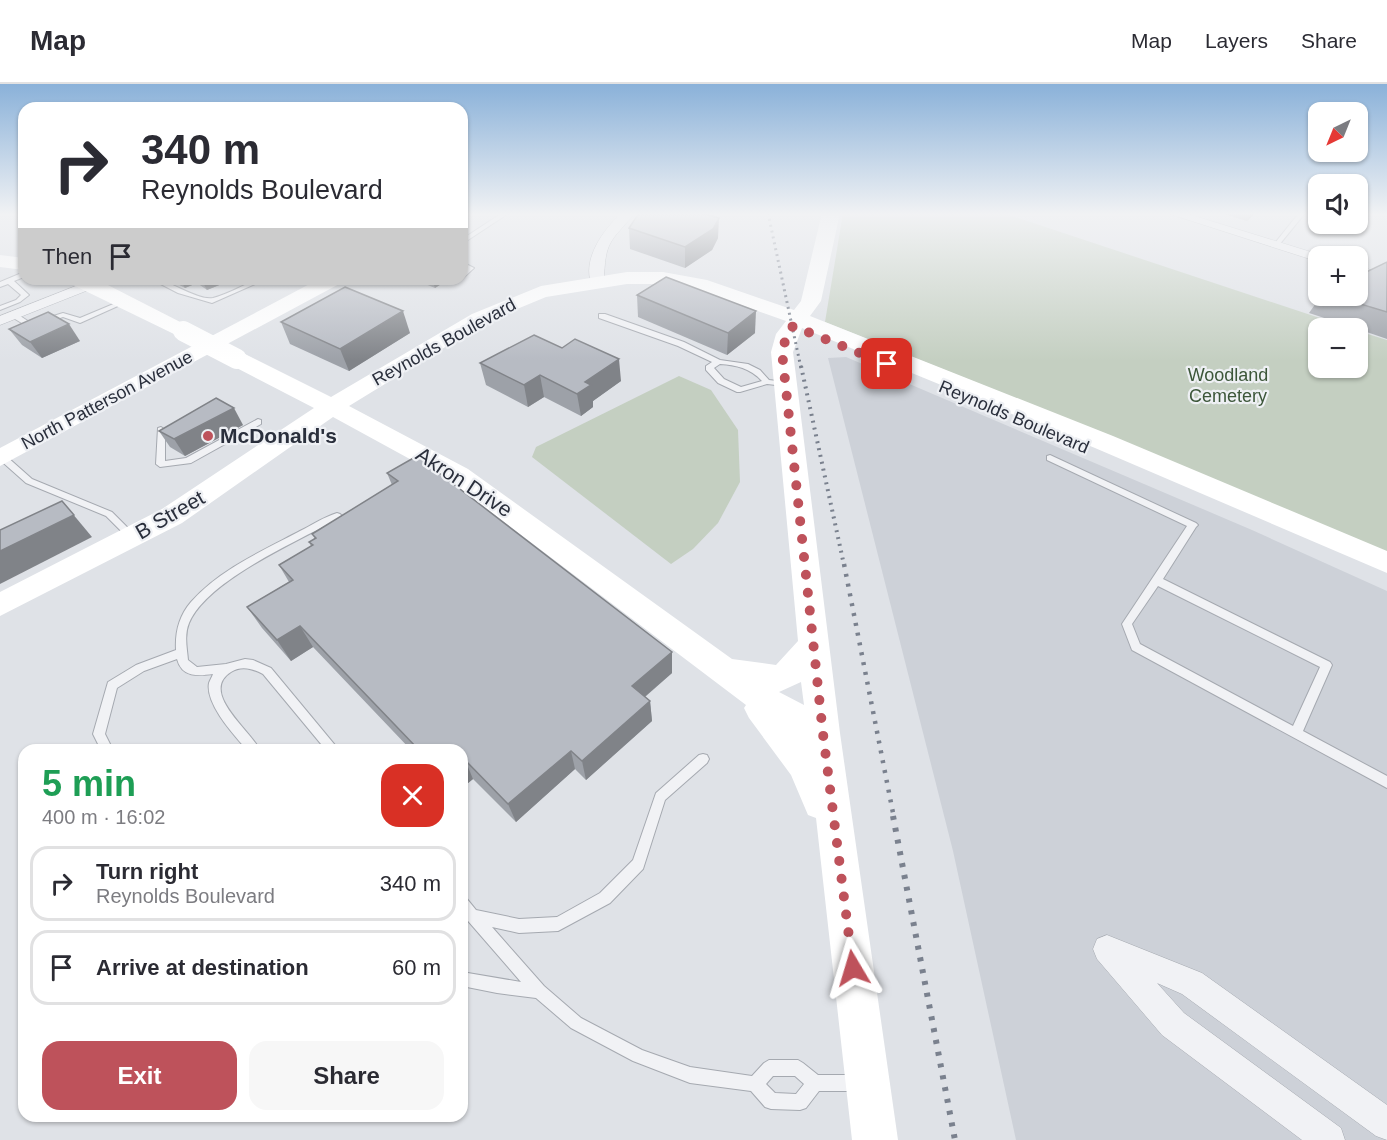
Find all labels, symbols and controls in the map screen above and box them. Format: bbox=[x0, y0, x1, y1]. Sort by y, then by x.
text: Map bbox=[30, 25, 86, 56]
text: Map bbox=[1131, 29, 1172, 52]
text: Layers bbox=[1205, 29, 1268, 52]
text: Share bbox=[1301, 29, 1357, 52]
north arrow bbox=[1308, 102, 1368, 162]
map controls bbox=[1308, 102, 1368, 378]
icon: right bbox=[42, 126, 120, 204]
text: 340 m bbox=[141, 126, 260, 173]
button: sound bbox=[1308, 174, 1368, 234]
text: Reynolds Boulevard bbox=[141, 175, 383, 205]
icon: arrive bbox=[104, 240, 137, 273]
text: Then bbox=[42, 244, 92, 269]
button: + bbox=[1308, 246, 1368, 306]
street label: Reynolds Boulevard bbox=[369, 294, 519, 390]
button: − bbox=[1308, 318, 1368, 378]
pin bbox=[861, 338, 912, 389]
street label: North Patterson Avenue bbox=[18, 346, 196, 454]
icon: arrive bbox=[870, 347, 903, 380]
park label: Woodland Cemetery bbox=[1188, 365, 1268, 406]
street label: Reynolds Boulevard bbox=[936, 376, 1092, 458]
place label: McDonald's bbox=[220, 424, 337, 447]
marker: McDonald's bbox=[201, 429, 215, 443]
street label: Akron Drive bbox=[412, 442, 517, 521]
street label: B Street bbox=[131, 486, 208, 543]
text: 5 min bbox=[42, 763, 136, 804]
button: close bbox=[381, 764, 444, 827]
text: 400 m · 16:02 bbox=[42, 806, 165, 828]
text: Turn right bbox=[96, 859, 198, 884]
icon: right bbox=[45, 867, 78, 900]
text: 340 m bbox=[380, 871, 441, 896]
text: Reynolds Boulevard bbox=[96, 885, 275, 907]
position arrow bbox=[821, 936, 885, 1000]
icon: arrive bbox=[45, 951, 78, 984]
text: Arrive at destination bbox=[96, 955, 309, 980]
text: 60 m bbox=[392, 955, 441, 980]
button: Exit bbox=[42, 1041, 237, 1110]
button: Share bbox=[249, 1041, 444, 1110]

